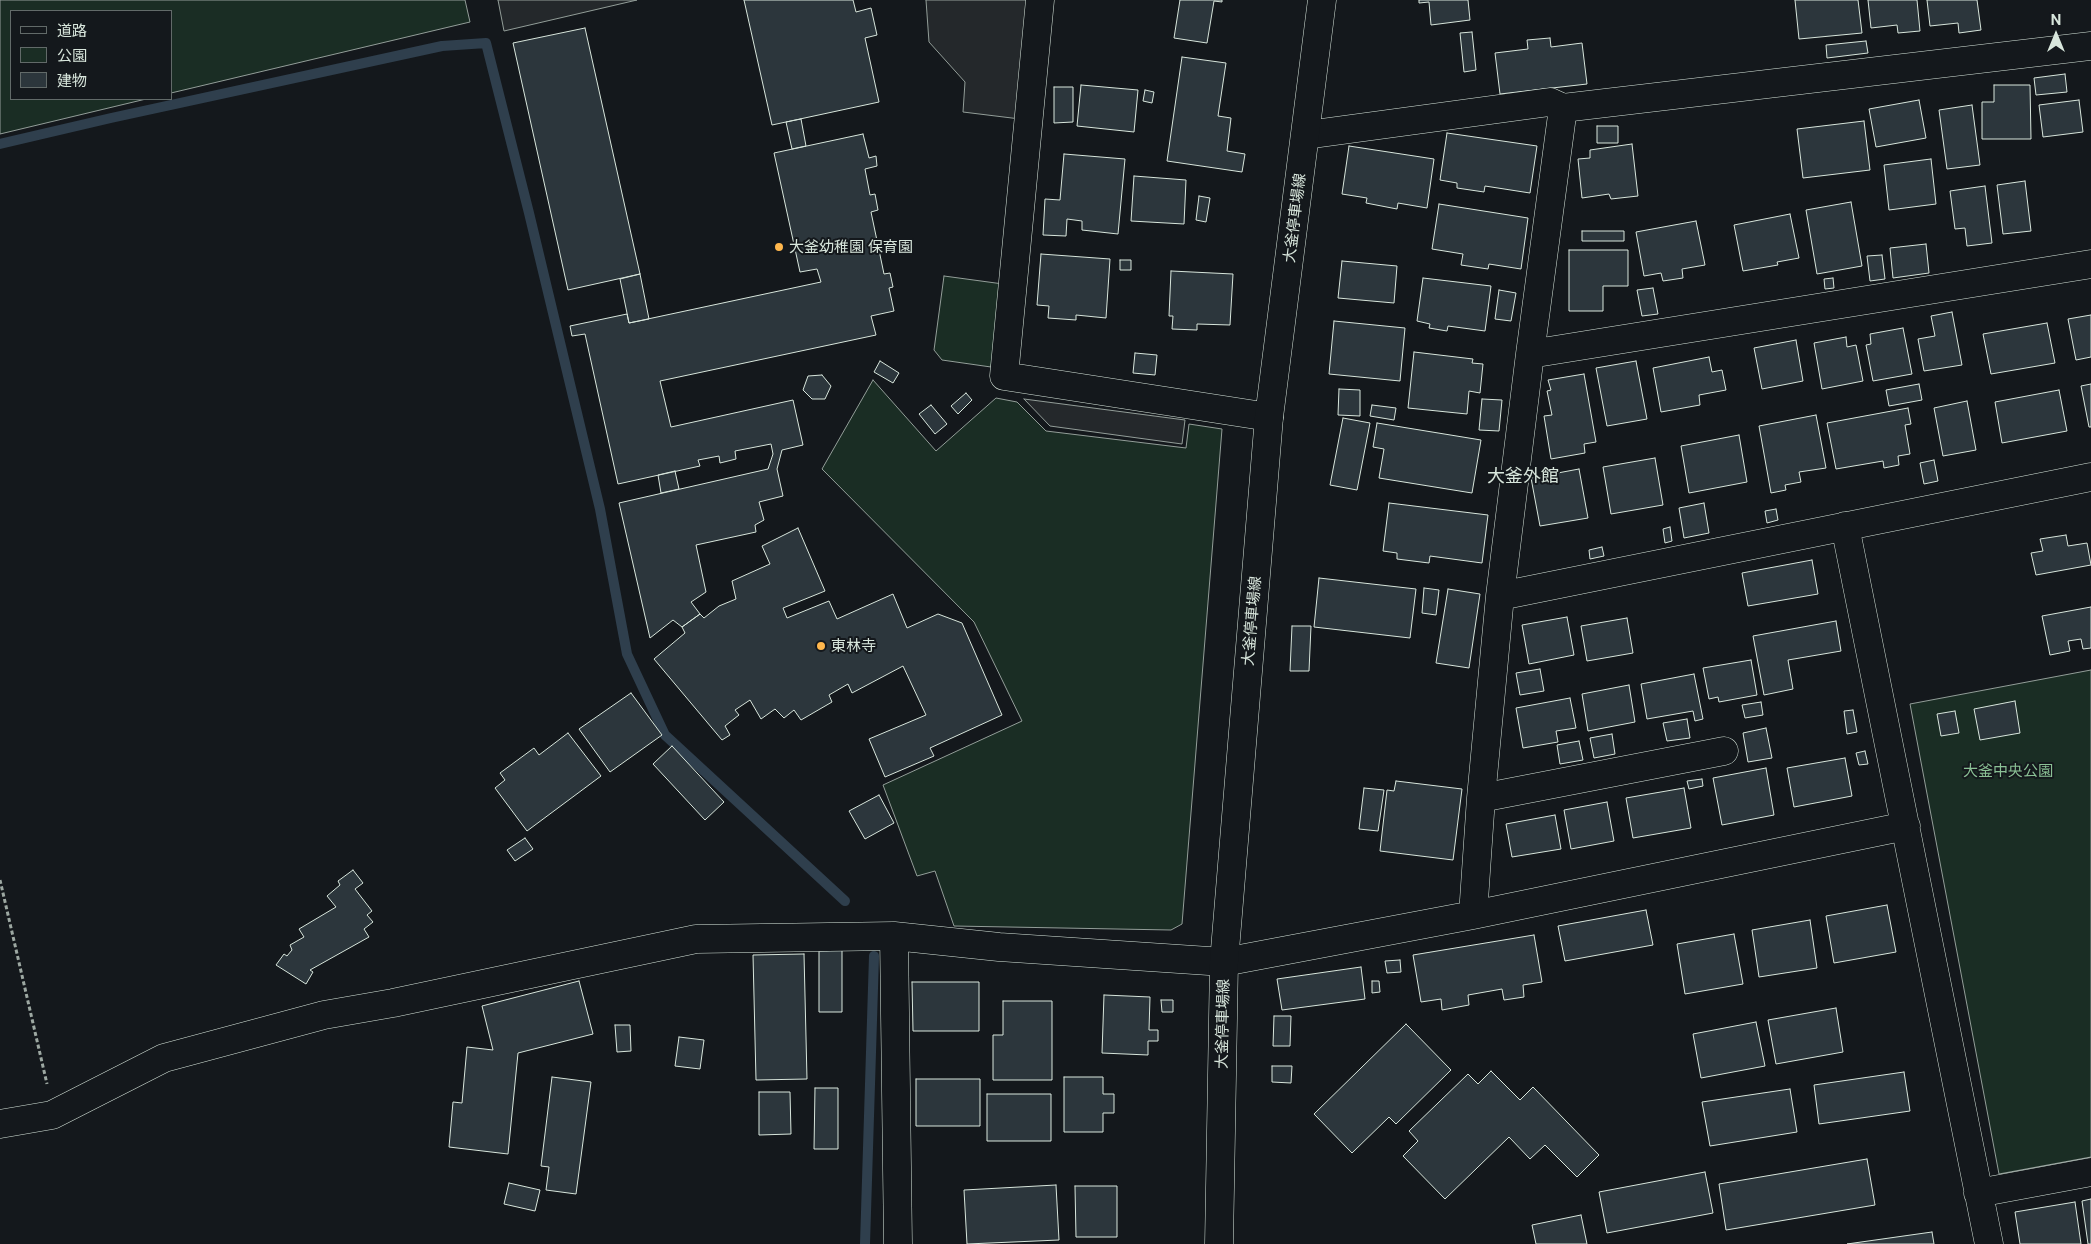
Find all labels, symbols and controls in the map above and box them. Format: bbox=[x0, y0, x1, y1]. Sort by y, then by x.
legend bbox=[10, 10, 172, 100]
north arrow bbox=[2031, 10, 2081, 60]
text: N bbox=[2051, 12, 2061, 28]
text: 道路 bbox=[57, 22, 87, 39]
text: 公園 bbox=[57, 47, 87, 64]
text: 建物 bbox=[57, 72, 87, 89]
street label: 大釜停車場線 bbox=[1281, 172, 1309, 264]
place label: 大釜幼稚園 保育園 bbox=[789, 238, 913, 256]
marker: 大釜幼稚園 保育園 bbox=[773, 241, 785, 253]
district label: 大釜外館 bbox=[1487, 465, 1559, 487]
street label: 大釜停車場線 bbox=[1239, 575, 1265, 667]
place label: 東林寺 bbox=[831, 637, 876, 655]
marker: 東林寺 bbox=[815, 640, 827, 652]
park label: 大釜中央公園 bbox=[1963, 762, 2053, 780]
street label: 大釜停車場線 bbox=[1213, 979, 1233, 1069]

